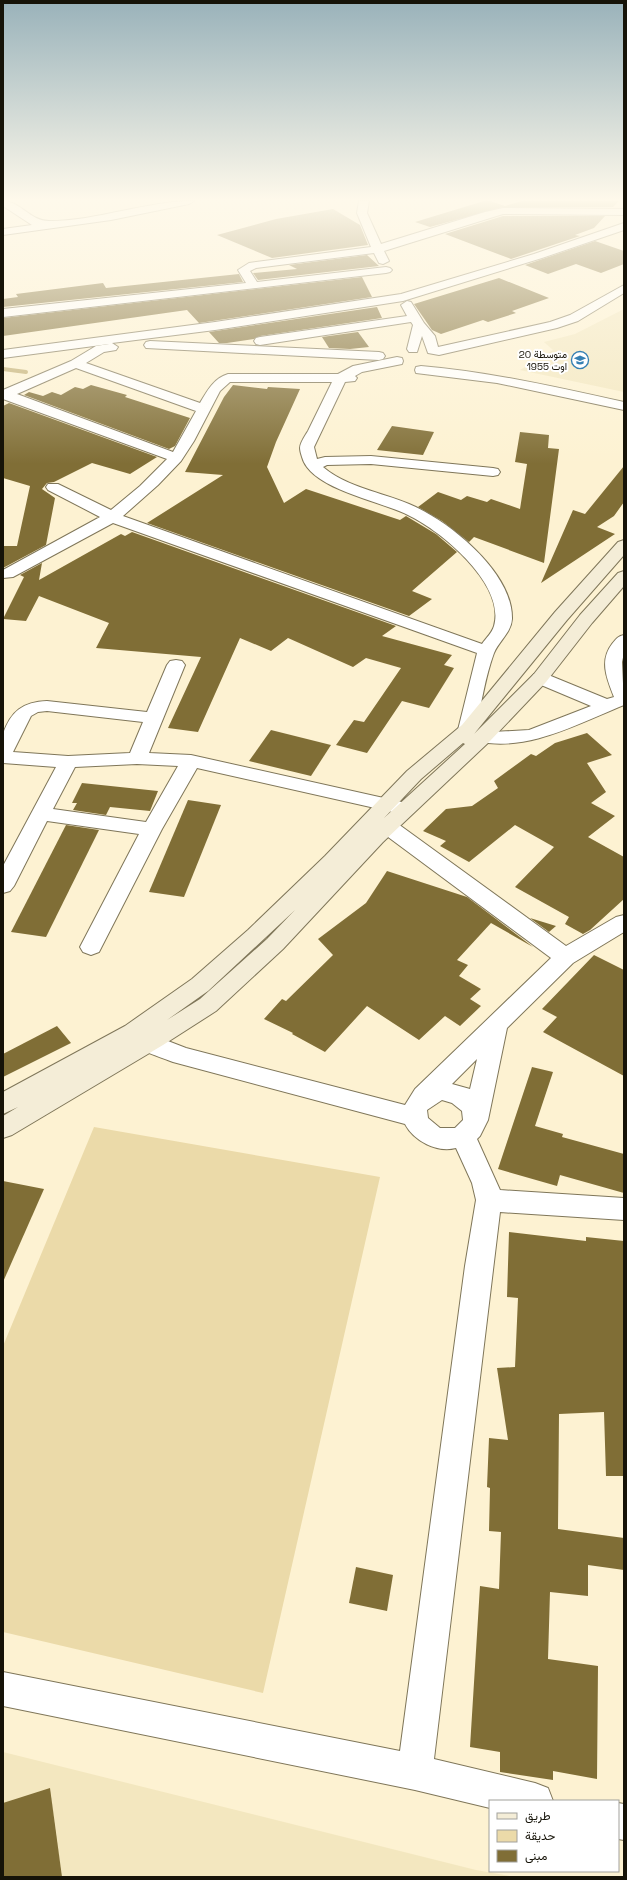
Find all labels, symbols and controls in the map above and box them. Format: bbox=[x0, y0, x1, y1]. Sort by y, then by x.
place label: متوسطة 20 اوت 1955 bbox=[519, 348, 567, 373]
school or university icon: متوسطة 20 اوت 1955 bbox=[570, 350, 590, 370]
legend bbox=[489, 1800, 619, 1872]
text: طريق bbox=[525, 1808, 551, 1824]
text: حديقة bbox=[525, 1828, 555, 1844]
text: مبنى bbox=[525, 1848, 547, 1864]

